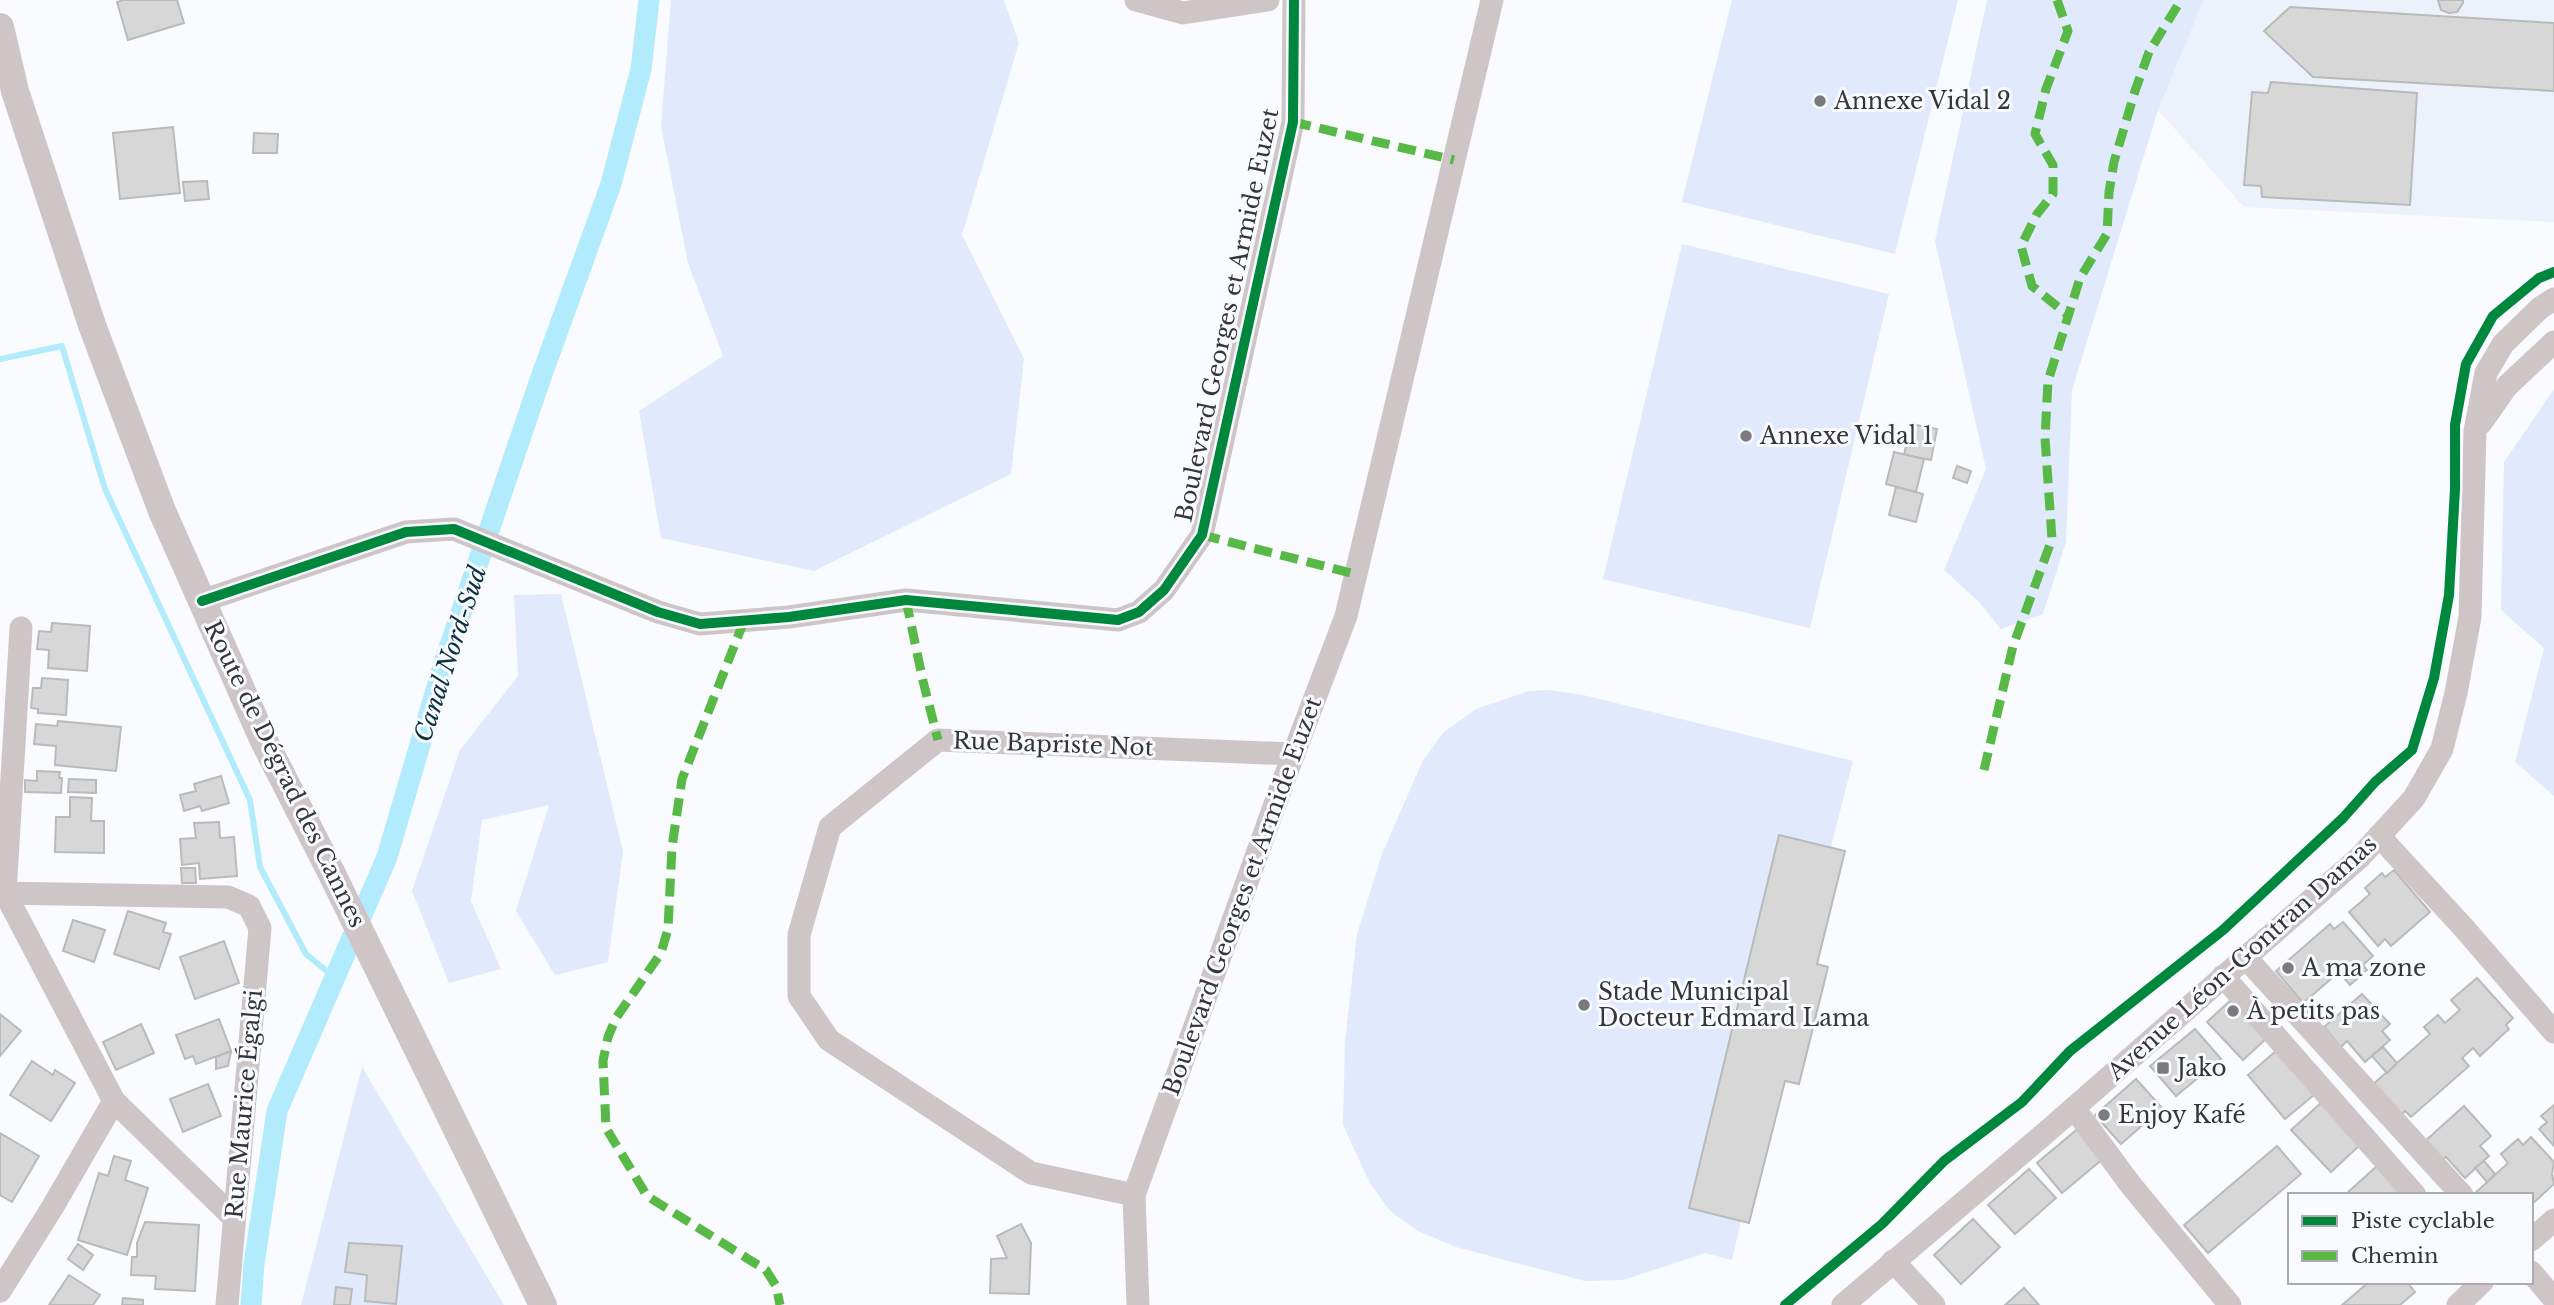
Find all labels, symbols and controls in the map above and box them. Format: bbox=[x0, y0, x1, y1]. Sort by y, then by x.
place label: Annexe Vidal 2 bbox=[1833, 87, 2011, 115]
marker: Annexe Vidal 2 bbox=[1812, 93, 1828, 109]
street label: Boulevard Georges et Armide Euzet bbox=[1169, 105, 1285, 524]
place label: Annexe Vidal 1 bbox=[1759, 422, 1933, 450]
marker: Annexe Vidal 1 bbox=[1738, 428, 1754, 444]
water label: Canal Nord-Sud bbox=[408, 562, 492, 745]
street label: Route de Dégrad des Cannes bbox=[198, 616, 372, 932]
street label: Boulevard Georges et Armide Euzet bbox=[1157, 693, 1327, 1099]
street label: Rue Bapriste Not bbox=[952, 727, 1154, 762]
street label: Avenue Léon-Gontran Damas bbox=[2101, 830, 2382, 1087]
place label: A ma zone bbox=[2301, 954, 2426, 982]
marker: A ma zone bbox=[2280, 960, 2296, 976]
place label: Stade Municipal Docteur Edmard Lama bbox=[1598, 978, 1870, 1032]
street label: Rue Maurice Égalgi bbox=[219, 988, 268, 1220]
place label: À petits pas bbox=[2246, 996, 2380, 1025]
marker: Stade Municipal Docteur Edmard Lama bbox=[1576, 997, 1592, 1013]
marker: À petits pas bbox=[2225, 1003, 2241, 1019]
place label: Jako bbox=[2174, 1054, 2226, 1082]
marker: Jako bbox=[2155, 1060, 2171, 1076]
place label: Enjoy Kafé bbox=[2118, 1101, 2246, 1129]
marker: Enjoy Kafé bbox=[2096, 1107, 2112, 1123]
legend bbox=[2288, 1193, 2533, 1284]
text: Piste cyclable bbox=[2351, 1208, 2495, 1234]
text: Chemin bbox=[2351, 1243, 2439, 1269]

